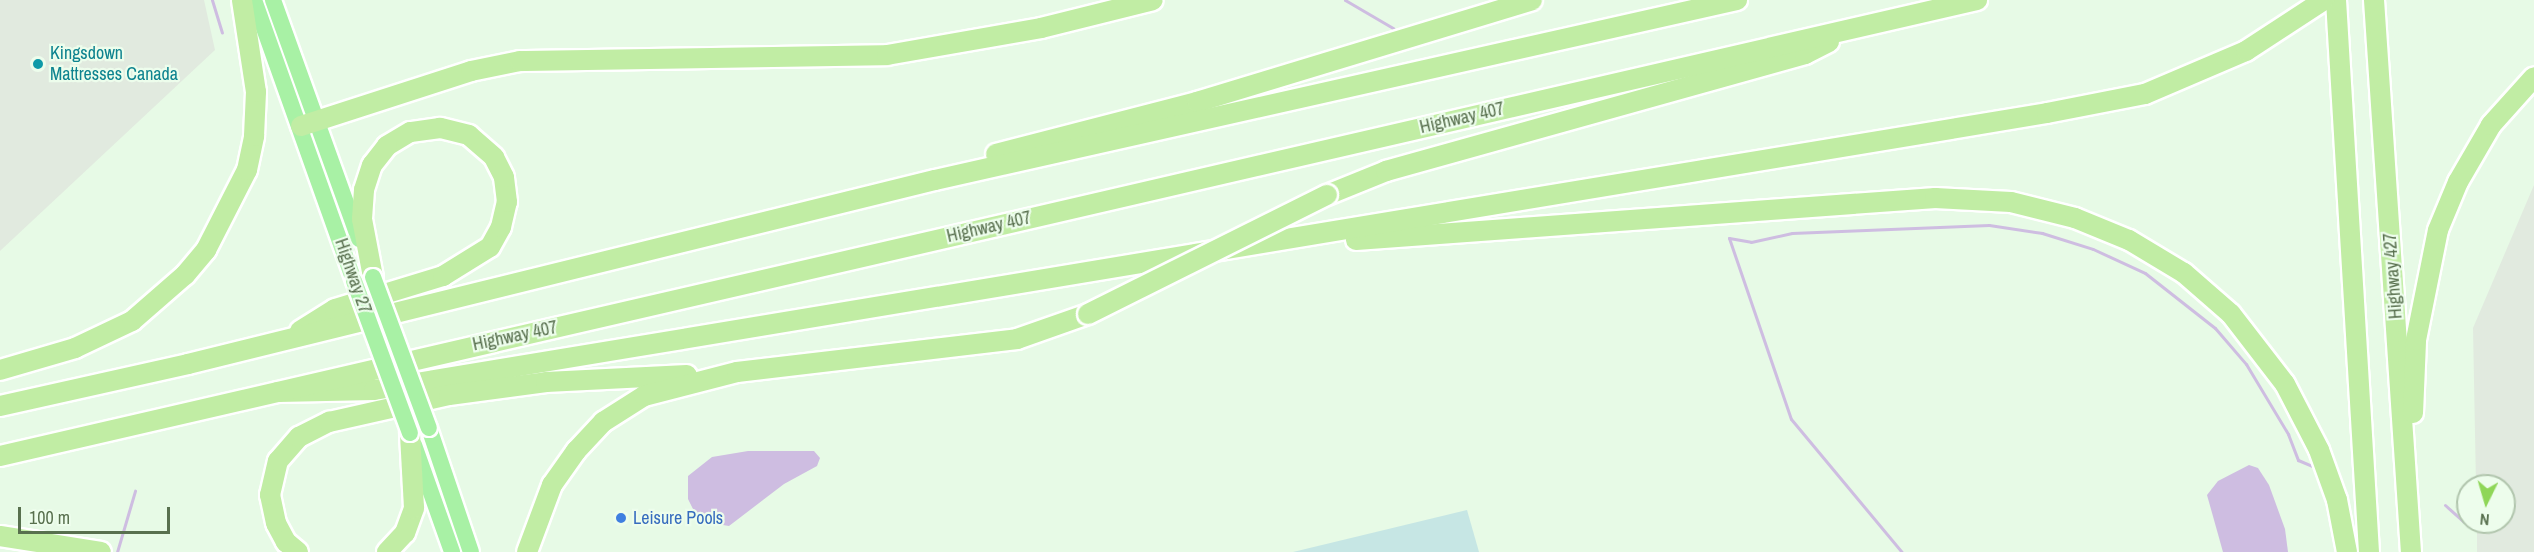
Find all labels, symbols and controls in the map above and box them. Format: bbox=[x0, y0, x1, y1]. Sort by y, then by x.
place label: Kingsdown Mattresses Canada bbox=[50, 43, 178, 86]
marker: Kingsdown Mattresses Canada bbox=[31, 57, 45, 71]
street label: Highway 407 bbox=[1418, 98, 1506, 138]
street label: Highway 407 bbox=[945, 207, 1033, 247]
street label: Highway 427 bbox=[2379, 232, 2407, 320]
street label: Highway 27 bbox=[330, 236, 376, 316]
street label: Highway 407 bbox=[471, 316, 559, 356]
north arrow bbox=[2456, 474, 2516, 534]
scale bar bbox=[21, 495, 172, 533]
text: 100 m bbox=[29, 505, 70, 530]
place label: Leisure Pools bbox=[633, 507, 723, 529]
text: N bbox=[2479, 509, 2490, 531]
marker: Leisure Pools bbox=[614, 511, 628, 525]

